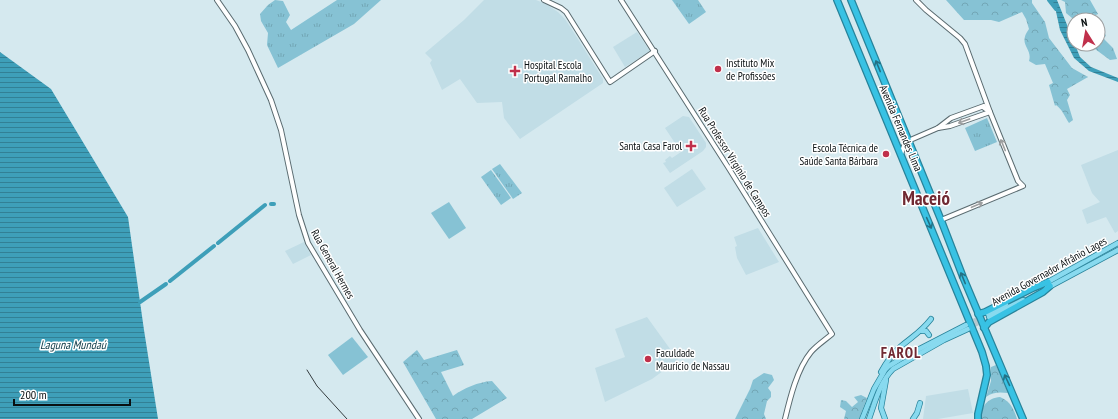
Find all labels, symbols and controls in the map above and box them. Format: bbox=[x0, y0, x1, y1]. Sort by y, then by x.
north arrow bbox=[1066, 12, 1106, 52]
text: N bbox=[1080, 15, 1088, 30]
place label: Instituto Mix de Profissões bbox=[726, 56, 776, 83]
place label: Hospital Escola Portugal Ramalho bbox=[524, 58, 592, 85]
one-way arrow bbox=[873, 60, 881, 72]
marker: Instituto Mix de Profissões bbox=[713, 64, 723, 74]
marker: Hospital Escola Portugal Ramalho bbox=[509, 65, 521, 77]
street label: Avenida Fernandes Lima bbox=[877, 83, 925, 173]
street label: Rua Professor Virgínio de Campos bbox=[695, 104, 775, 220]
one-way arrow bbox=[959, 118, 971, 126]
place label: Santa Casa Farol bbox=[619, 139, 682, 153]
one-way arrow bbox=[999, 139, 1006, 151]
marker: Santa Casa Farol bbox=[685, 140, 697, 152]
place label: Escola Técnica de Saúde Santa Bárbara bbox=[800, 141, 878, 168]
marker: Escola Técnica de Saúde Santa Bárbara bbox=[881, 149, 891, 159]
district label: Maceió bbox=[902, 186, 950, 210]
one-way arrow bbox=[971, 201, 983, 208]
one-way arrow bbox=[926, 216, 933, 228]
street label: Rua General Hermes bbox=[308, 227, 358, 301]
street label: Avenida Governador Afrânio Lages bbox=[989, 233, 1109, 309]
one-way arrow bbox=[959, 272, 967, 284]
water label: Laguna Mundaú bbox=[40, 337, 107, 352]
district label: FAROL bbox=[881, 343, 921, 362]
place label: Faculdade Maurício de Nassau bbox=[656, 346, 730, 373]
marker: Faculdade Maurício de Nassau bbox=[643, 354, 653, 364]
one-way arrow bbox=[1003, 374, 1010, 386]
scale bar bbox=[14, 381, 130, 407]
text: 200 m bbox=[20, 387, 47, 402]

